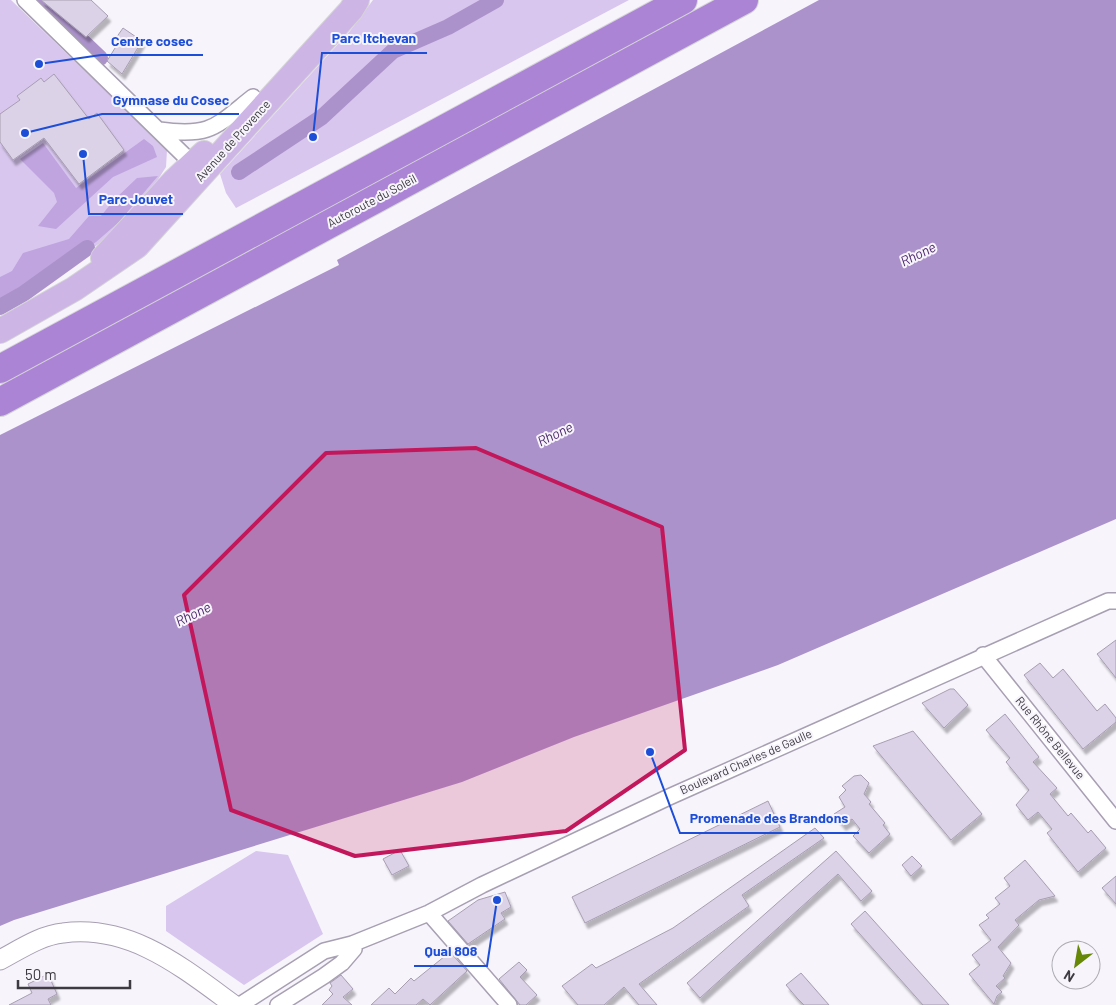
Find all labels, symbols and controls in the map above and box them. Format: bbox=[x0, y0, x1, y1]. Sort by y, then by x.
callout: Parc Itchevan bbox=[322, 24, 427, 53]
callout: Centre cosec bbox=[101, 26, 203, 55]
text: Parc Itchevan bbox=[332, 29, 416, 46]
text: Centre cosec bbox=[111, 32, 194, 49]
callout: Gymnase du Cosec bbox=[102, 85, 239, 114]
text: Gymnase du Cosec bbox=[113, 91, 230, 108]
street label: Avenue de Provence bbox=[192, 97, 272, 184]
street label: Autoroute du Soleil bbox=[325, 171, 418, 229]
callout: Parc Jouvet bbox=[89, 185, 183, 214]
text: Parc Jouvet bbox=[99, 190, 173, 207]
water label: Rhone bbox=[897, 238, 938, 269]
water label: Rhone bbox=[534, 418, 575, 449]
water label: Rhone bbox=[172, 598, 213, 629]
street label: Rue Rhône Bellevue bbox=[1013, 693, 1088, 781]
street label: Boulevard Charles de Gaulle bbox=[677, 726, 814, 797]
callout: Promenade des Brandons bbox=[680, 804, 859, 833]
text: Promenade des Brandons bbox=[690, 809, 848, 826]
callout: Quai 808 bbox=[414, 937, 487, 966]
north arrow bbox=[1051, 940, 1101, 990]
text: Quai 808 bbox=[425, 942, 478, 959]
scale bar bbox=[18, 958, 130, 990]
text: 50 m bbox=[25, 965, 57, 983]
text: N bbox=[1061, 967, 1077, 986]

